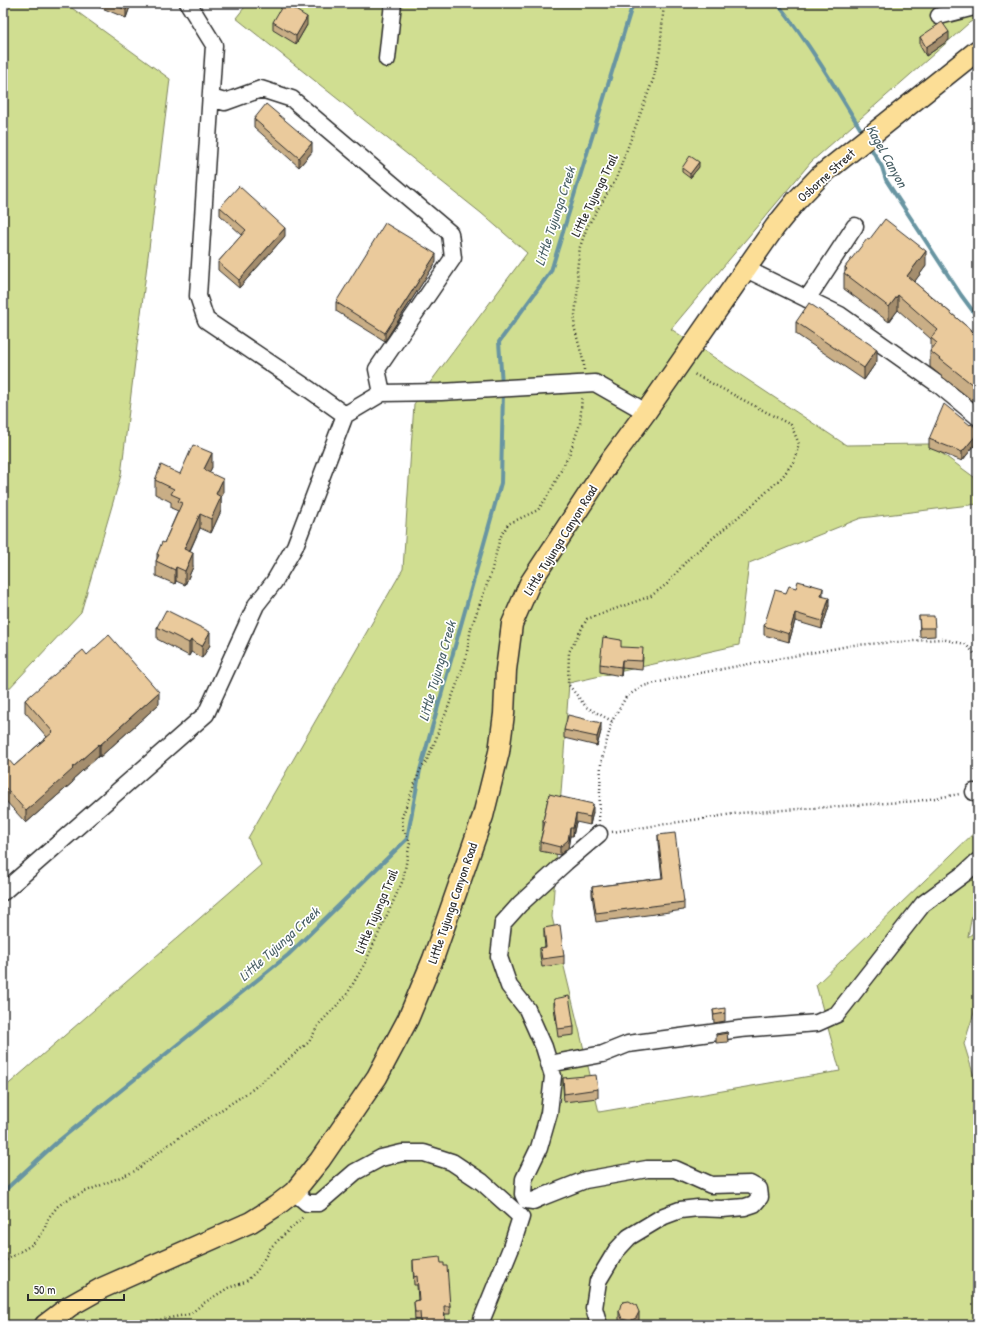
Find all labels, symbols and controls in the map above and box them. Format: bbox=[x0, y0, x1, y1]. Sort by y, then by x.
water label: Kagel Canyon bbox=[862, 121, 913, 192]
street label: Osborne Street bbox=[793, 144, 859, 206]
street label: Little Tujunga Trail bbox=[566, 150, 622, 239]
water label: Little Tujunga Creek bbox=[530, 163, 581, 268]
street label: Little Tujunga Canyon Road bbox=[519, 482, 601, 598]
water label: Little Tujunga Creek bbox=[413, 618, 461, 723]
street label: Little Tujunga Canyon Road bbox=[423, 840, 481, 966]
street label: Little Tujunga Trail bbox=[350, 865, 402, 956]
water label: Little Tujunga Creek bbox=[234, 901, 325, 986]
scale bar bbox=[28, 1276, 124, 1302]
text: 50 m bbox=[34, 1281, 55, 1298]

